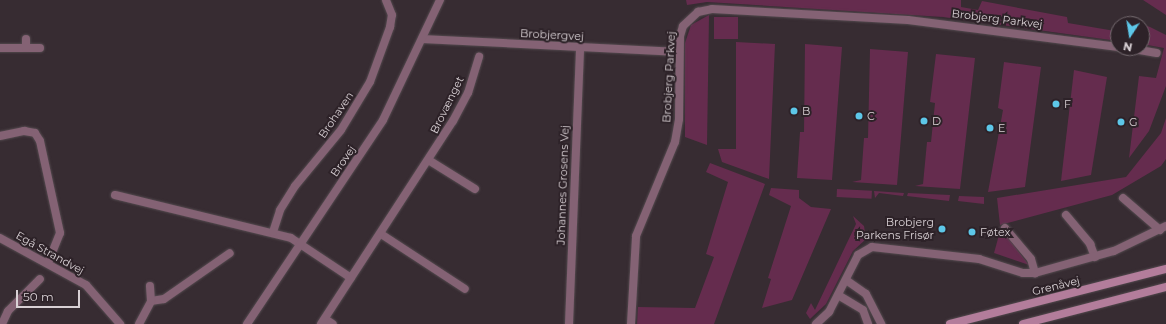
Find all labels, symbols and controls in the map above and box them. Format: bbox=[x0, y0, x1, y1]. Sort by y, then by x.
street label: Brobjerg Parkvej bbox=[951, 7, 1043, 31]
north arrow bbox=[1110, 16, 1150, 56]
street label: Brobjergvej bbox=[520, 27, 584, 43]
street label: Brobjerg Parkvej bbox=[660, 31, 678, 123]
text: N bbox=[1122, 39, 1134, 55]
street label: Brovænget bbox=[427, 74, 467, 136]
street label: Brohaven bbox=[316, 89, 356, 141]
place label: F bbox=[1064, 97, 1071, 111]
marker: F bbox=[1051, 99, 1061, 109]
place label: B bbox=[802, 104, 810, 118]
marker: B bbox=[789, 106, 799, 116]
place label: C bbox=[867, 109, 875, 123]
marker: C bbox=[854, 111, 864, 121]
place label: D bbox=[932, 114, 941, 128]
place label: G bbox=[1129, 115, 1138, 129]
marker: D bbox=[919, 116, 929, 126]
marker: G bbox=[1116, 117, 1126, 127]
place label: E bbox=[998, 121, 1005, 135]
marker: E bbox=[985, 123, 995, 133]
street label: Johannes Grosens Vej bbox=[554, 125, 572, 245]
street label: Brovej bbox=[328, 143, 358, 179]
place label: Brobjerg Parkens Frisør bbox=[856, 216, 934, 242]
marker: Brobjerg Parkens Frisør bbox=[937, 224, 947, 234]
place label: Føtex bbox=[980, 225, 1010, 239]
marker: Føtex bbox=[967, 227, 977, 237]
street label: Egå Strandvej bbox=[14, 229, 86, 277]
street label: Grenåvej bbox=[1031, 274, 1081, 298]
scale bar bbox=[18, 282, 82, 308]
text: 50 m bbox=[23, 289, 54, 304]

